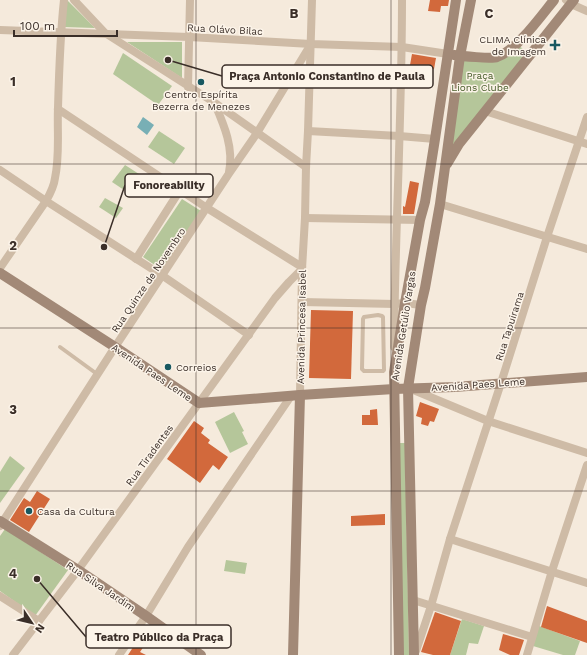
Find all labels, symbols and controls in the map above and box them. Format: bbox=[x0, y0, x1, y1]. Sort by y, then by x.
text: B bbox=[290, 6, 299, 21]
text: C bbox=[485, 6, 494, 21]
scale bar bbox=[14, 12, 117, 38]
text: 100 m bbox=[20, 19, 55, 33]
street label: Rua Olávo Bilac bbox=[187, 22, 263, 37]
place label: CLIMA Clínica de Imagem bbox=[479, 34, 546, 57]
marker: CLIMA Clínica de Imagem bbox=[549, 39, 561, 51]
callout: Praça Antonio Constantino de Paula bbox=[222, 65, 433, 88]
text: Praça Antonio Constantino de Paula bbox=[229, 70, 425, 83]
park label: Praça Lions Clube bbox=[451, 70, 509, 93]
text: 1 bbox=[10, 74, 16, 89]
marker: Centro Espírita Bezerra de Menezes bbox=[196, 77, 206, 87]
place label: Centro Espírita Bezerra de Menezes bbox=[152, 89, 250, 112]
callout: Fonoreability bbox=[125, 174, 213, 197]
text: Fonoreability bbox=[133, 179, 206, 192]
street label: Rua Quinze de Novembro bbox=[109, 226, 188, 335]
text: 2 bbox=[9, 238, 17, 253]
street label: Avenida Princesa Isabel bbox=[295, 270, 308, 384]
street label: Avenida Getúlio Vargas bbox=[389, 270, 418, 382]
street label: Rua Tapuirama bbox=[493, 290, 526, 362]
street label: Avenida Paes Leme bbox=[110, 341, 194, 403]
marker: Correios bbox=[163, 362, 173, 372]
place label: Correios bbox=[176, 362, 217, 373]
street label: Avenida Paes Leme bbox=[431, 376, 526, 393]
text: 3 bbox=[9, 402, 17, 417]
street label: Rua Tiradentes bbox=[124, 423, 175, 488]
marker: Casa da Cultura bbox=[24, 506, 34, 516]
place label: Casa da Cultura bbox=[37, 506, 115, 517]
street label: Rua Silva Jardim bbox=[64, 559, 137, 614]
text: 4 bbox=[9, 566, 18, 581]
north arrow bbox=[12, 603, 52, 643]
text: N bbox=[32, 621, 47, 636]
callout: Teatro Público da Praça bbox=[86, 625, 231, 648]
text: Teatro Público da Praça bbox=[95, 631, 224, 644]

